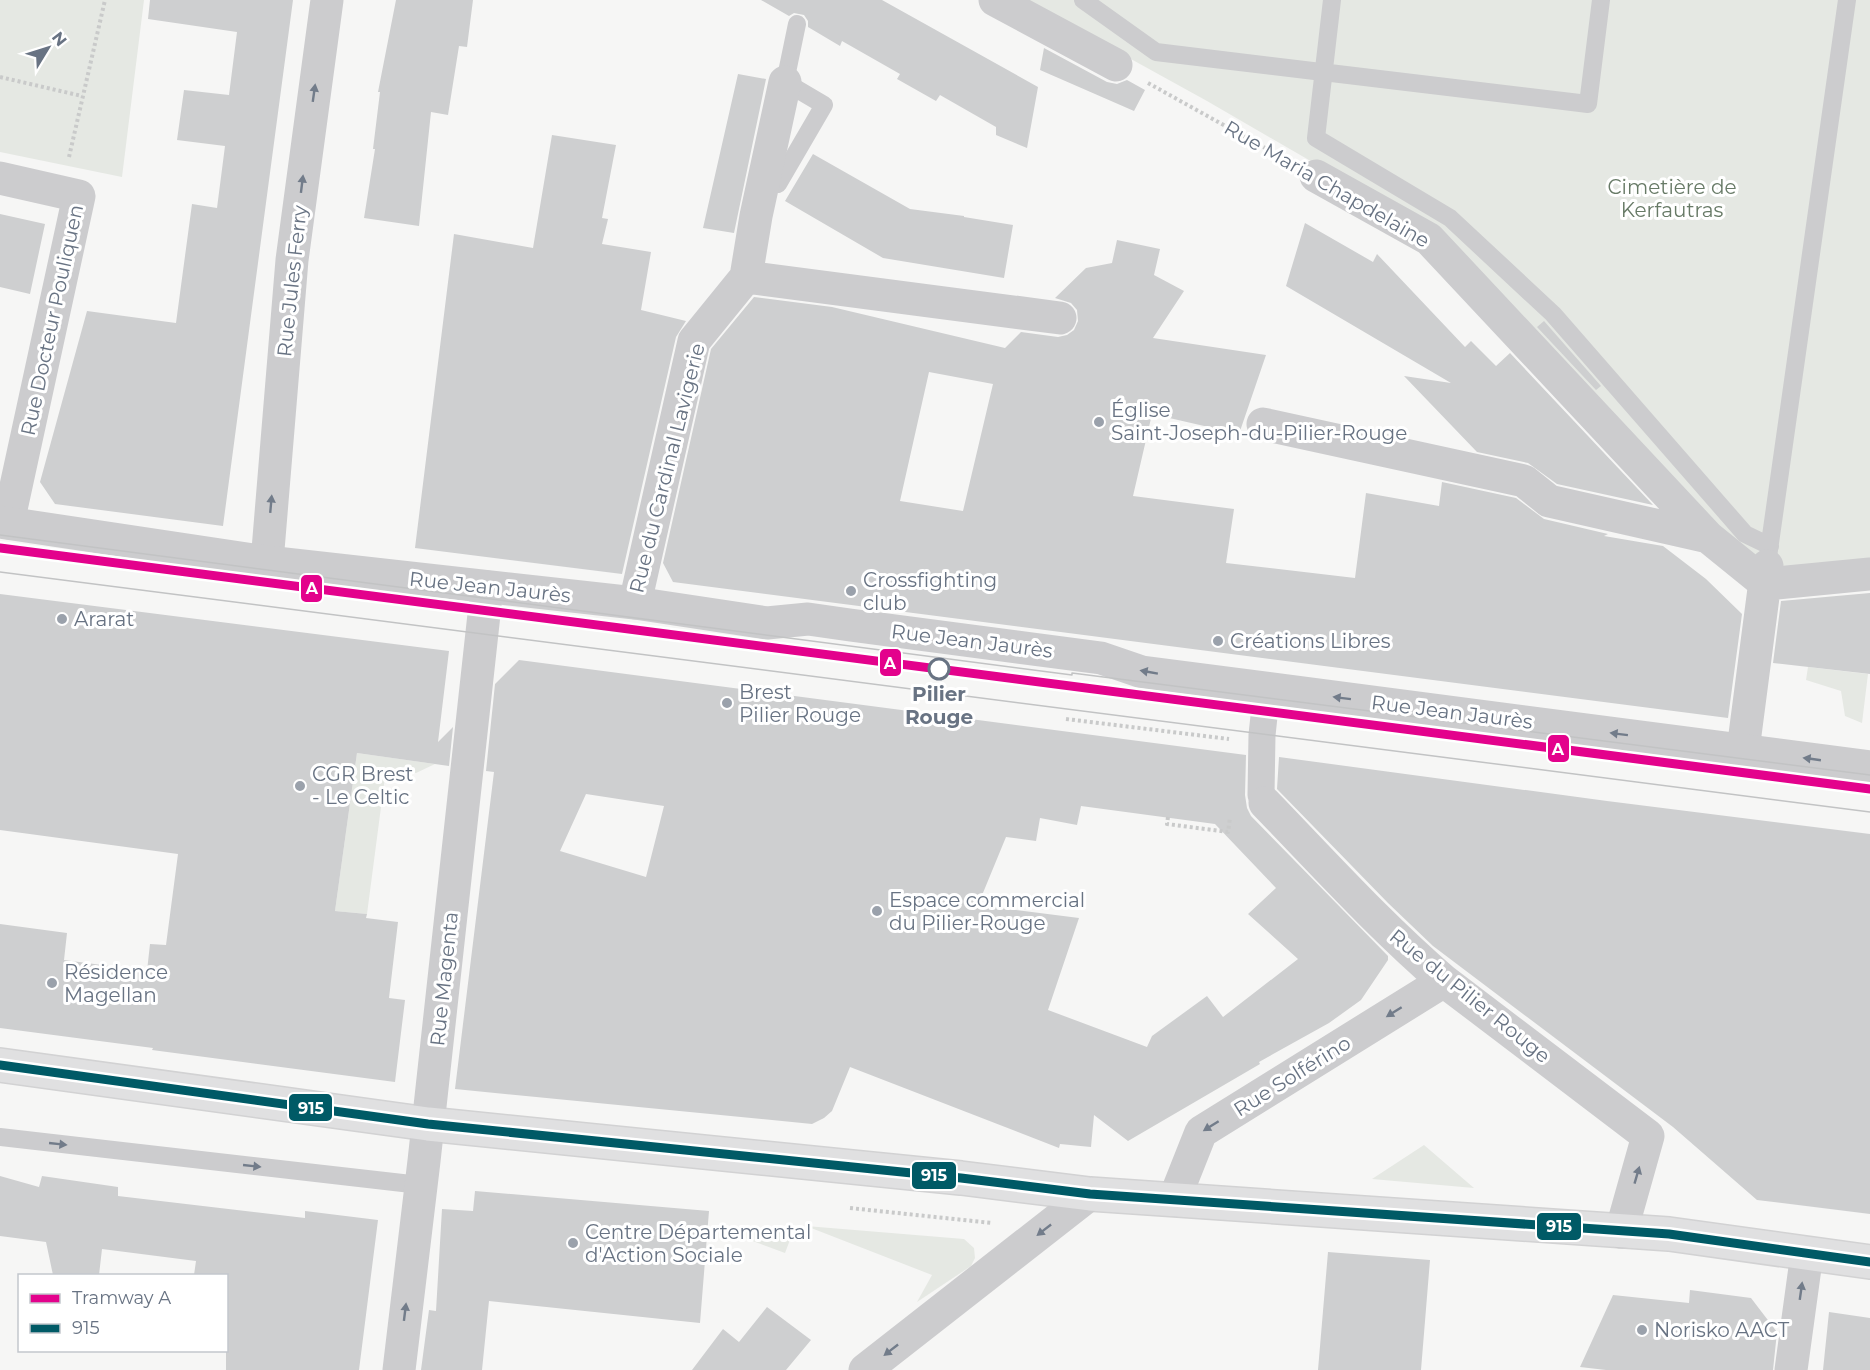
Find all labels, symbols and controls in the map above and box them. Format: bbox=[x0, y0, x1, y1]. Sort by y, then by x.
north arrow bbox=[18, 18, 78, 78]
text: N bbox=[48, 28, 71, 50]
one-way arrow bbox=[309, 84, 319, 103]
street label: Rue Maria Chapdelaine bbox=[1220, 115, 1434, 253]
one-way arrow bbox=[297, 175, 307, 194]
park label: Cimetière de Kerfautras bbox=[1607, 175, 1737, 222]
street label: Rue Docteur Pouliquen bbox=[16, 202, 88, 438]
street label: Rue Jules Ferry bbox=[272, 204, 312, 358]
street label: Rue du Cardinal Lavigerie bbox=[624, 341, 710, 595]
place label: Église Saint-Joseph-du-Pilier-Rouge bbox=[1111, 398, 1407, 445]
marker: Église Saint-Joseph-du-Pilier-Rouge bbox=[1092, 415, 1106, 429]
one-way arrow bbox=[267, 494, 276, 513]
street label: Rue Jean Jaurès bbox=[408, 567, 572, 607]
place label: Crossfighting club bbox=[863, 568, 997, 615]
line badge: A bbox=[300, 574, 323, 603]
text: A bbox=[305, 579, 319, 598]
marker: Crossfighting club bbox=[844, 584, 858, 598]
place label: Ararat bbox=[74, 607, 134, 631]
marker: Ararat bbox=[55, 612, 69, 626]
street label: Rue Jean Jaurès bbox=[890, 619, 1054, 663]
place label: Créations Libres bbox=[1230, 629, 1391, 653]
marker: Créations Libres bbox=[1211, 634, 1225, 648]
line badge: A bbox=[879, 648, 902, 677]
text: A bbox=[883, 654, 897, 673]
marker: Pilier Rouge bbox=[928, 658, 950, 680]
one-way arrow bbox=[1139, 668, 1158, 677]
place label: Brest Pilier Rouge bbox=[739, 680, 861, 727]
place label: Pilier Rouge bbox=[905, 682, 973, 729]
street label: Rue Jean Jaurès bbox=[1370, 690, 1534, 734]
one-way arrow bbox=[1332, 693, 1351, 703]
marker: Brest Pilier Rouge bbox=[720, 696, 734, 710]
one-way arrow bbox=[1609, 729, 1628, 738]
line badge: A bbox=[1547, 734, 1570, 763]
text: A bbox=[1551, 740, 1565, 759]
one-way arrow bbox=[1802, 754, 1821, 764]
place label: CGR Brest - Le Celtic bbox=[312, 762, 413, 809]
marker: CGR Brest - Le Celtic bbox=[293, 779, 307, 793]
place label: Espace commercial du Pilier-Rouge bbox=[889, 888, 1085, 935]
marker: Espace commercial du Pilier-Rouge bbox=[870, 904, 884, 918]
street label: Rue Magenta bbox=[425, 911, 463, 1047]
street label: Rue du Pilier Rouge bbox=[1385, 924, 1555, 1068]
place label: Résidence Magellan bbox=[64, 960, 168, 1007]
marker: Résidence Magellan bbox=[45, 976, 59, 990]
one-way arrow bbox=[1386, 1006, 1402, 1017]
street label: Rue Solférino bbox=[1229, 1030, 1355, 1122]
line badge: 915 bbox=[288, 1093, 333, 1122]
text: 915 bbox=[298, 1099, 324, 1118]
one-way arrow bbox=[1203, 1121, 1219, 1132]
one-way arrow bbox=[49, 1139, 68, 1149]
one-way arrow bbox=[242, 1161, 261, 1171]
line badge: 915 bbox=[911, 1161, 957, 1190]
text: 915 bbox=[921, 1166, 947, 1185]
one-way arrow bbox=[1633, 1166, 1642, 1184]
line badge: 915 bbox=[1536, 1212, 1582, 1241]
text: 915 bbox=[1546, 1217, 1572, 1236]
place label: Centre Départemental d'Action Sociale bbox=[585, 1220, 811, 1267]
one-way arrow bbox=[1037, 1224, 1052, 1236]
marker: Centre Départemental d'Action Sociale bbox=[566, 1236, 580, 1250]
legend bbox=[18, 1274, 228, 1352]
one-way arrow bbox=[1797, 1282, 1806, 1301]
text: Tramway A bbox=[72, 1287, 171, 1309]
one-way arrow bbox=[401, 1302, 410, 1321]
text: 915 bbox=[72, 1317, 100, 1339]
place label: Norisko AACT bbox=[1654, 1318, 1790, 1342]
marker: Norisko AACT bbox=[1635, 1323, 1649, 1337]
one-way arrow bbox=[883, 1344, 898, 1356]

